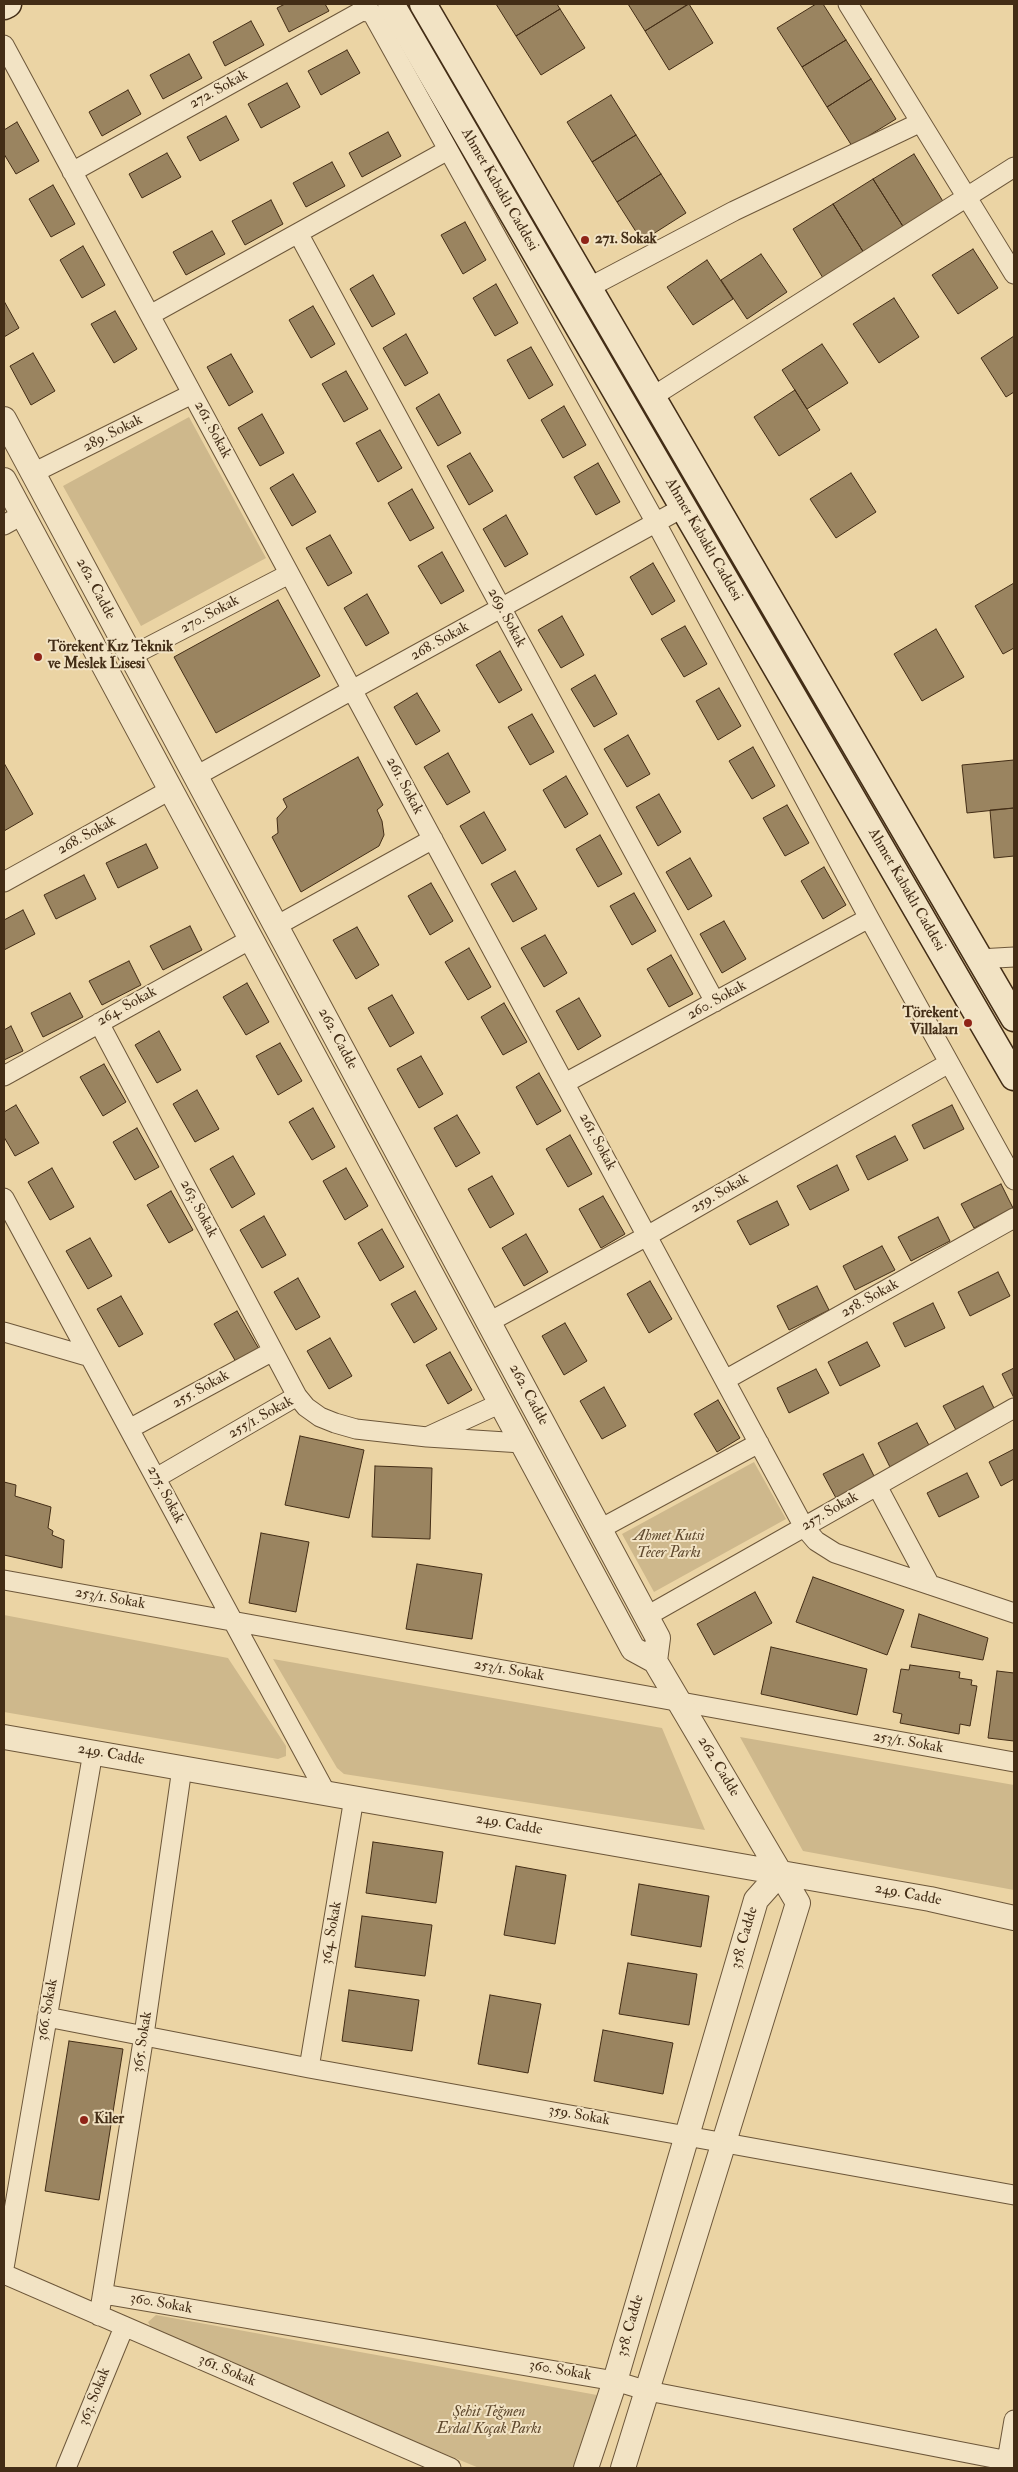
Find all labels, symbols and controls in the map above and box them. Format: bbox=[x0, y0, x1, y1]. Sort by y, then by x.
street label: 272. Sokak bbox=[187, 67, 251, 113]
street label: Ahmet Kabaklı Caddesi bbox=[456, 125, 542, 255]
place label: 271. Sokak bbox=[595, 231, 657, 249]
marker: 271. Sokak bbox=[579, 234, 591, 246]
street label: 261. Sokak bbox=[189, 398, 235, 462]
street label: 289. Sokak bbox=[80, 411, 146, 457]
street label: Ahmet Kabaklı Caddesi bbox=[660, 475, 746, 605]
street label: 262. Cadde bbox=[71, 555, 119, 623]
street label: 269. Sokak bbox=[483, 585, 529, 651]
street label: 270. Sokak bbox=[177, 592, 243, 638]
street label: 268. Sokak bbox=[408, 619, 472, 665]
place label: Törekent Kız Teknik ve Meslek Lisesi bbox=[48, 639, 173, 674]
marker: Törekent Kız Teknik ve Meslek Lisesi bbox=[32, 651, 44, 663]
street label: 261. Sokak bbox=[381, 754, 427, 818]
street label: 268. Sokak bbox=[55, 813, 119, 859]
street label: Ahmet Kabaklı Caddesi bbox=[863, 825, 949, 955]
street label: 260. Sokak bbox=[684, 977, 750, 1025]
street label: 264. Sokak bbox=[94, 983, 160, 1031]
street label: 262. Cadde bbox=[313, 1005, 361, 1073]
place label: Törekent Villaları bbox=[902, 1005, 958, 1040]
marker: Törekent Villaları bbox=[962, 1017, 974, 1029]
street label: 261. Sokak bbox=[574, 1110, 620, 1174]
street label: 259. Sokak bbox=[688, 1170, 752, 1218]
street label: 263. Sokak bbox=[175, 1177, 221, 1241]
street label: 258. Sokak bbox=[838, 1276, 902, 1322]
street label: 262. Cadde bbox=[504, 1361, 552, 1429]
street label: 255. Sokak bbox=[169, 1367, 233, 1413]
street label: 255/1. Sokak bbox=[225, 1393, 297, 1443]
street label: 275. Sokak bbox=[142, 1463, 188, 1527]
street label: 257. Sokak bbox=[798, 1489, 862, 1535]
park label: Ahmet Kutsi Tecer Parkı bbox=[633, 1528, 705, 1563]
street label: 253/1. Sokak bbox=[73, 1584, 147, 1614]
street label: 253/1. Sokak bbox=[472, 1656, 546, 1686]
street label: 253/1. Sokak bbox=[871, 1728, 945, 1758]
street label: 262. Cadde bbox=[693, 1734, 743, 1800]
street label: 249. Cadde bbox=[76, 1740, 146, 1770]
street label: 249. Cadde bbox=[474, 1810, 544, 1840]
street label: 249. Cadde bbox=[873, 1880, 943, 1910]
street label: 364. Sokak bbox=[318, 1900, 346, 1966]
street label: 358. Cadde bbox=[728, 1905, 762, 1971]
street label: 366. Sokak bbox=[34, 1977, 62, 2043]
street label: 365. Sokak bbox=[129, 2010, 157, 2074]
street label: 359. Sokak bbox=[547, 2102, 611, 2130]
place label: Kiler bbox=[94, 2111, 124, 2129]
marker: Kiler bbox=[78, 2114, 90, 2126]
street label: 360. Sokak bbox=[128, 2290, 194, 2318]
street label: 358. Cadde bbox=[614, 2293, 648, 2359]
street label: 361. Sokak bbox=[196, 2351, 258, 2391]
street label: 360. Sokak bbox=[527, 2357, 593, 2385]
street label: 363. Sokak bbox=[75, 2365, 115, 2429]
park label: Şehit Teğmen Erdal Koçak Parkı bbox=[436, 2404, 542, 2439]

